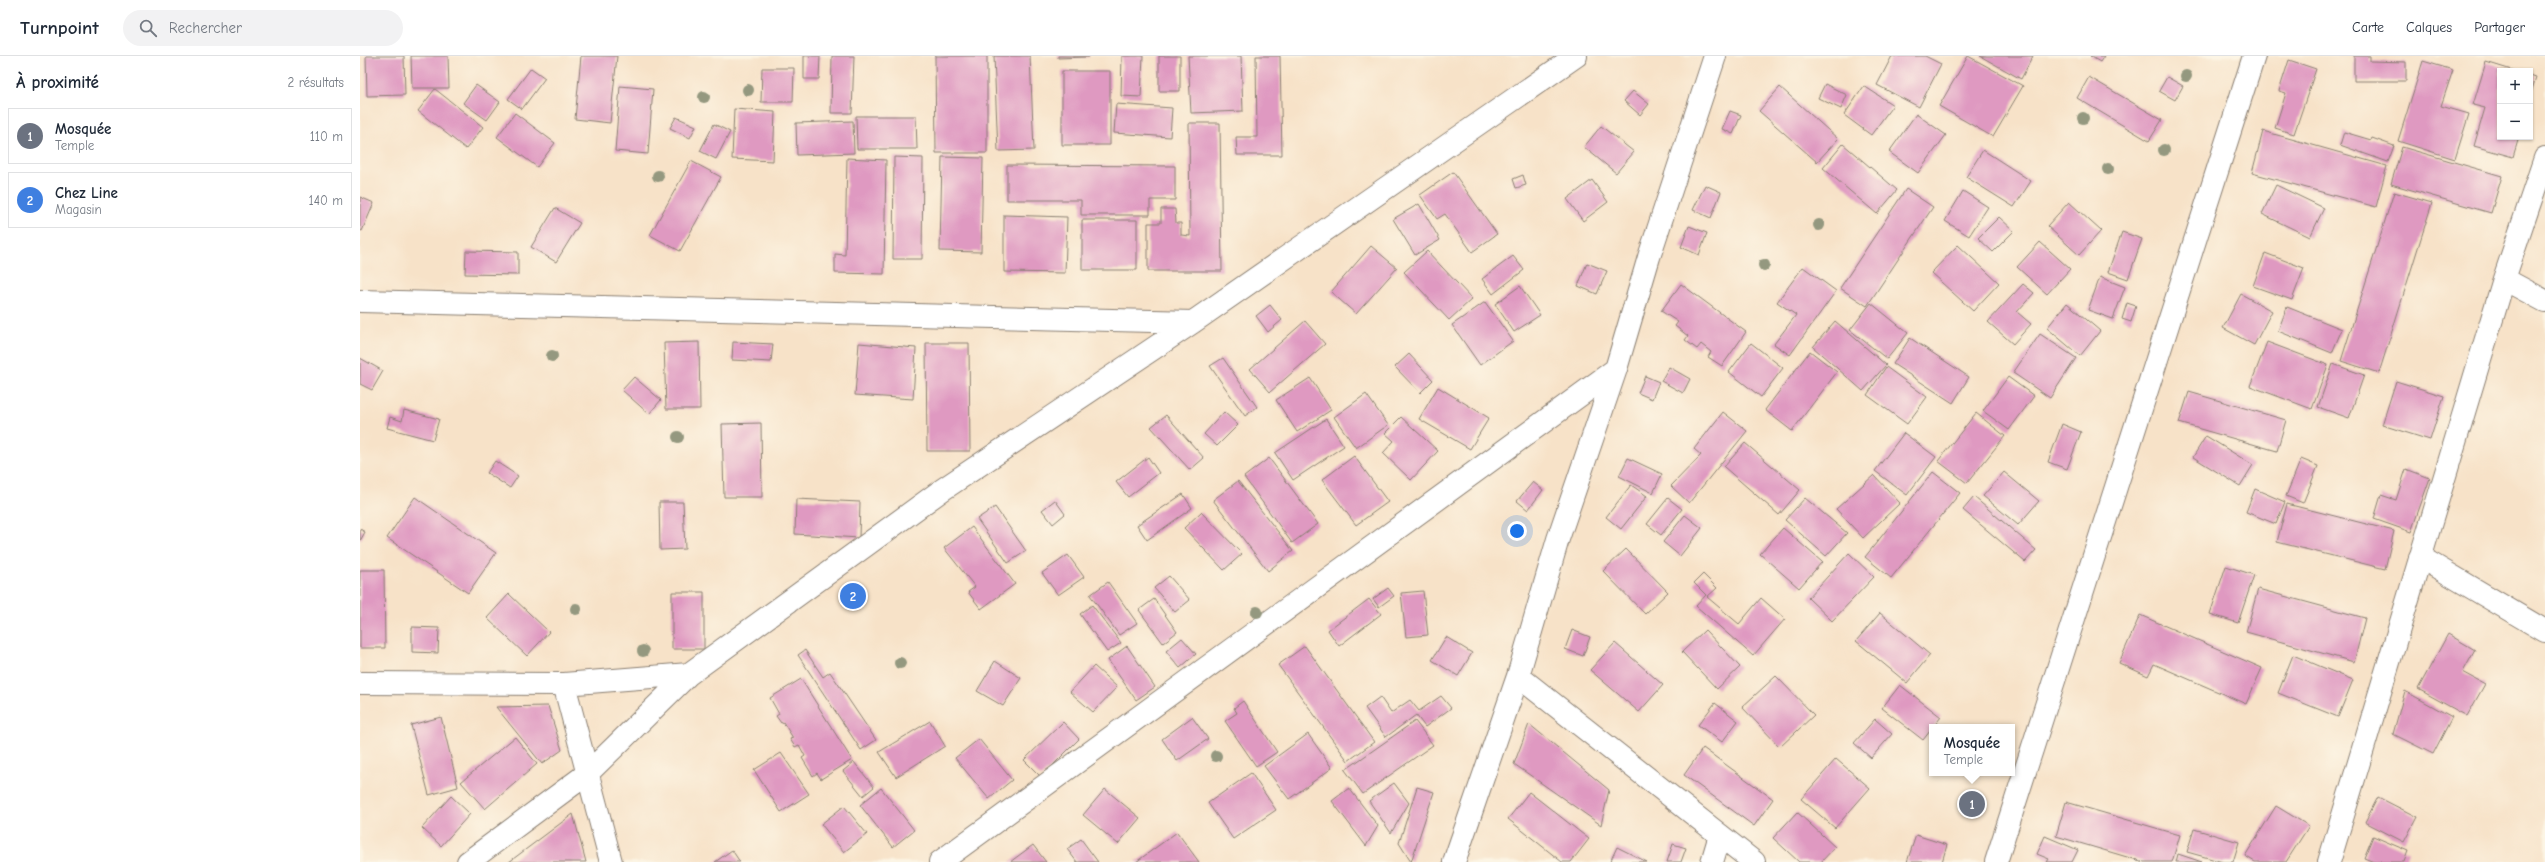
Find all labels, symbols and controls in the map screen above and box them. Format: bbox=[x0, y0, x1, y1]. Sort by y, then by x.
search box bbox=[123, 10, 403, 46]
text: Turnpoint bbox=[20, 17, 99, 39]
icon: search bbox=[137, 17, 159, 39]
text: Rechercher bbox=[169, 19, 242, 37]
text: Carte bbox=[2352, 19, 2384, 36]
text: Calques bbox=[2406, 19, 2452, 36]
text: Partager bbox=[2474, 19, 2525, 36]
map controls bbox=[2497, 68, 2533, 140]
button: + bbox=[2497, 68, 2533, 104]
text: À proximité bbox=[16, 73, 99, 92]
text: 2 résultats bbox=[288, 75, 344, 90]
button: − bbox=[2497, 104, 2533, 140]
text: Mosquée bbox=[55, 120, 111, 138]
text: 1 bbox=[27, 129, 33, 144]
text: 110 m bbox=[310, 129, 343, 144]
text: Temple bbox=[55, 138, 94, 153]
text: Chez Line bbox=[55, 184, 118, 202]
text: 2 bbox=[27, 193, 33, 208]
text: 140 m bbox=[309, 193, 343, 208]
text: Magasin bbox=[55, 202, 102, 217]
your location bbox=[1507, 521, 1527, 541]
pin: 2 bbox=[840, 581, 866, 611]
popup bbox=[1929, 724, 2015, 776]
text: Mosquée bbox=[1944, 734, 2000, 752]
text: Temple bbox=[1944, 752, 1983, 767]
pin: 1 bbox=[1959, 789, 1985, 819]

